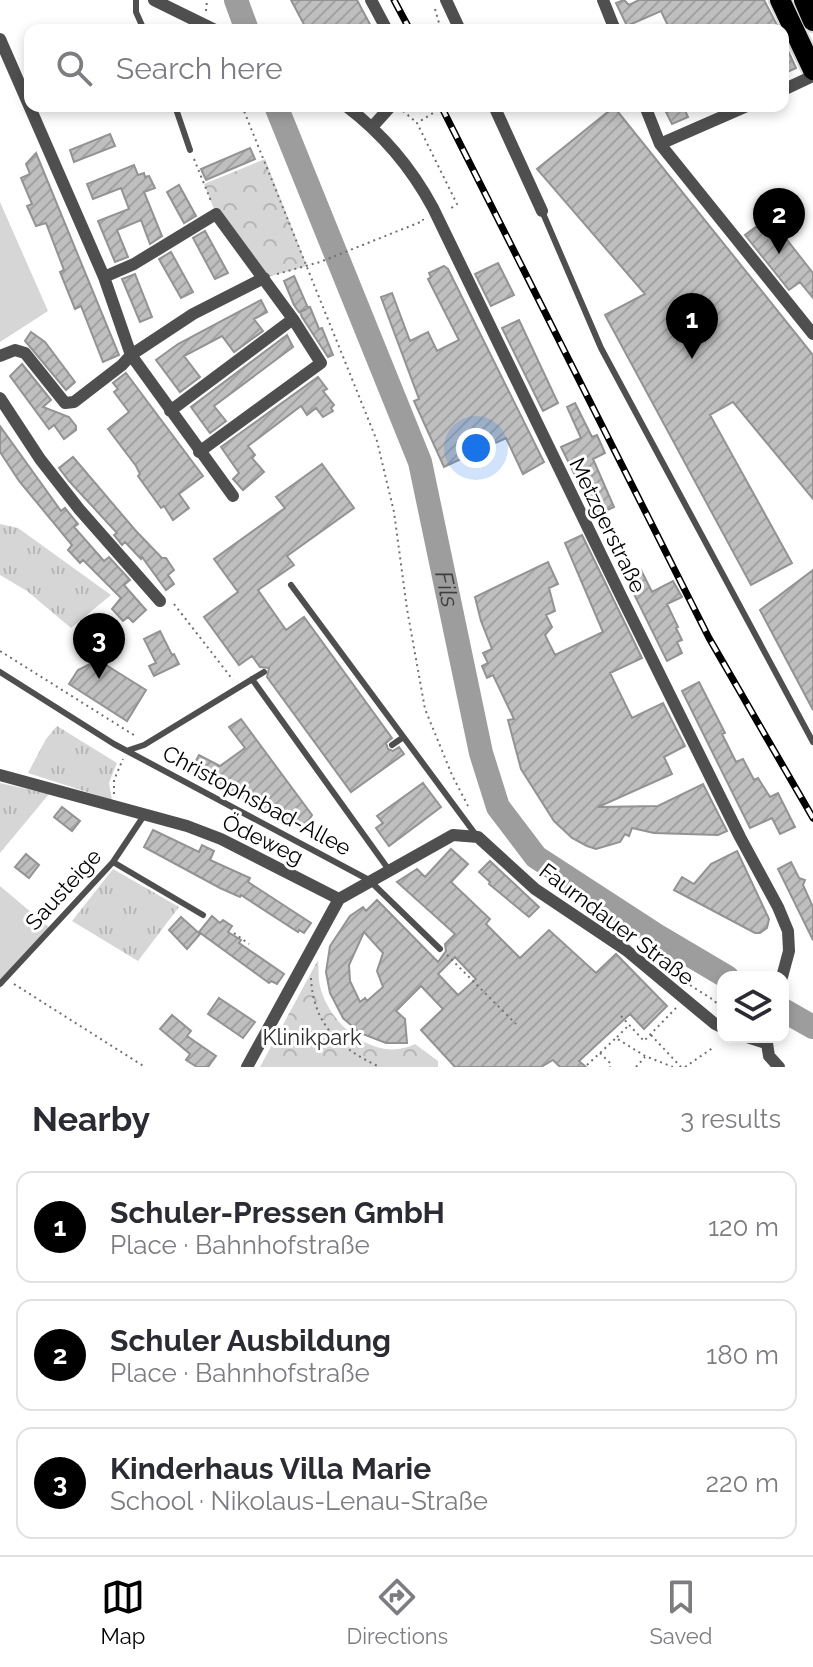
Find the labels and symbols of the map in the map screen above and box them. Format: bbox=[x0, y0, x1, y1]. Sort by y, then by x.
pin: 2 bbox=[753, 188, 805, 254]
pin: 1 bbox=[666, 293, 718, 359]
your location bbox=[456, 428, 496, 468]
street label: Metzgerstraße bbox=[564, 453, 652, 597]
water label: Fils bbox=[429, 568, 465, 610]
pin: 3 bbox=[73, 613, 125, 679]
street label: Christophsbad-Allee bbox=[158, 739, 356, 861]
street label: Ödeweg bbox=[218, 808, 308, 870]
street label: Sausteige bbox=[20, 843, 106, 935]
street label: Faurndauer Straße bbox=[535, 857, 699, 991]
park label: Klinikpark bbox=[262, 1024, 362, 1050]

